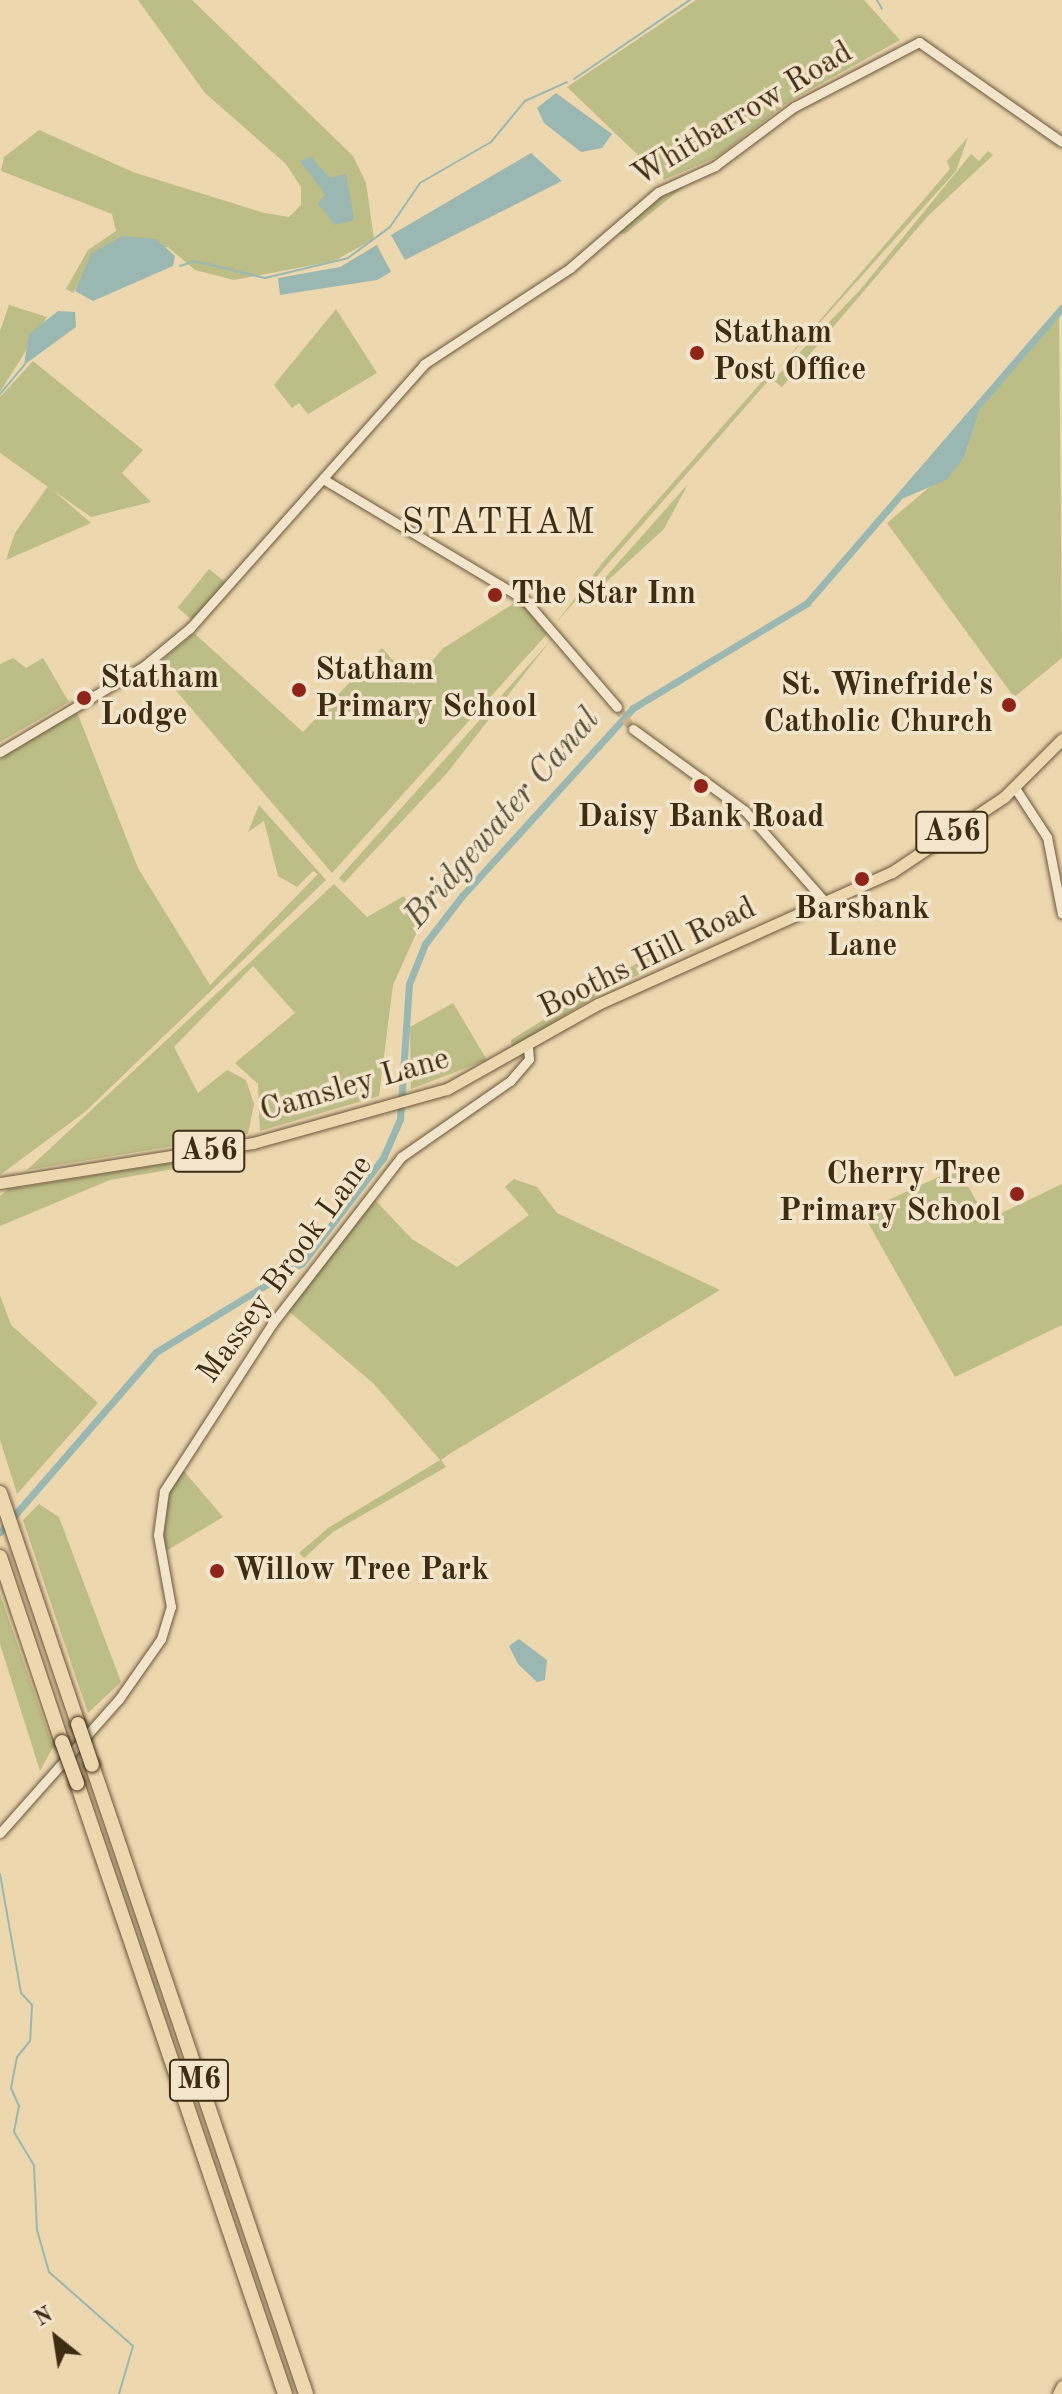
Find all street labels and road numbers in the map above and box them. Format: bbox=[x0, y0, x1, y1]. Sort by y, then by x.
street label: Whitbarrow Road bbox=[626, 34, 860, 196]
road number: A56 bbox=[914, 806, 990, 858]
street label: Booths Hill Road bbox=[533, 890, 763, 1028]
street label: Camsley Lane bbox=[256, 1041, 454, 1131]
road number: A56 bbox=[171, 1125, 247, 1177]
street label: Massey Brook Lane bbox=[190, 1148, 382, 1392]
road number: M6 bbox=[167, 2054, 231, 2106]

